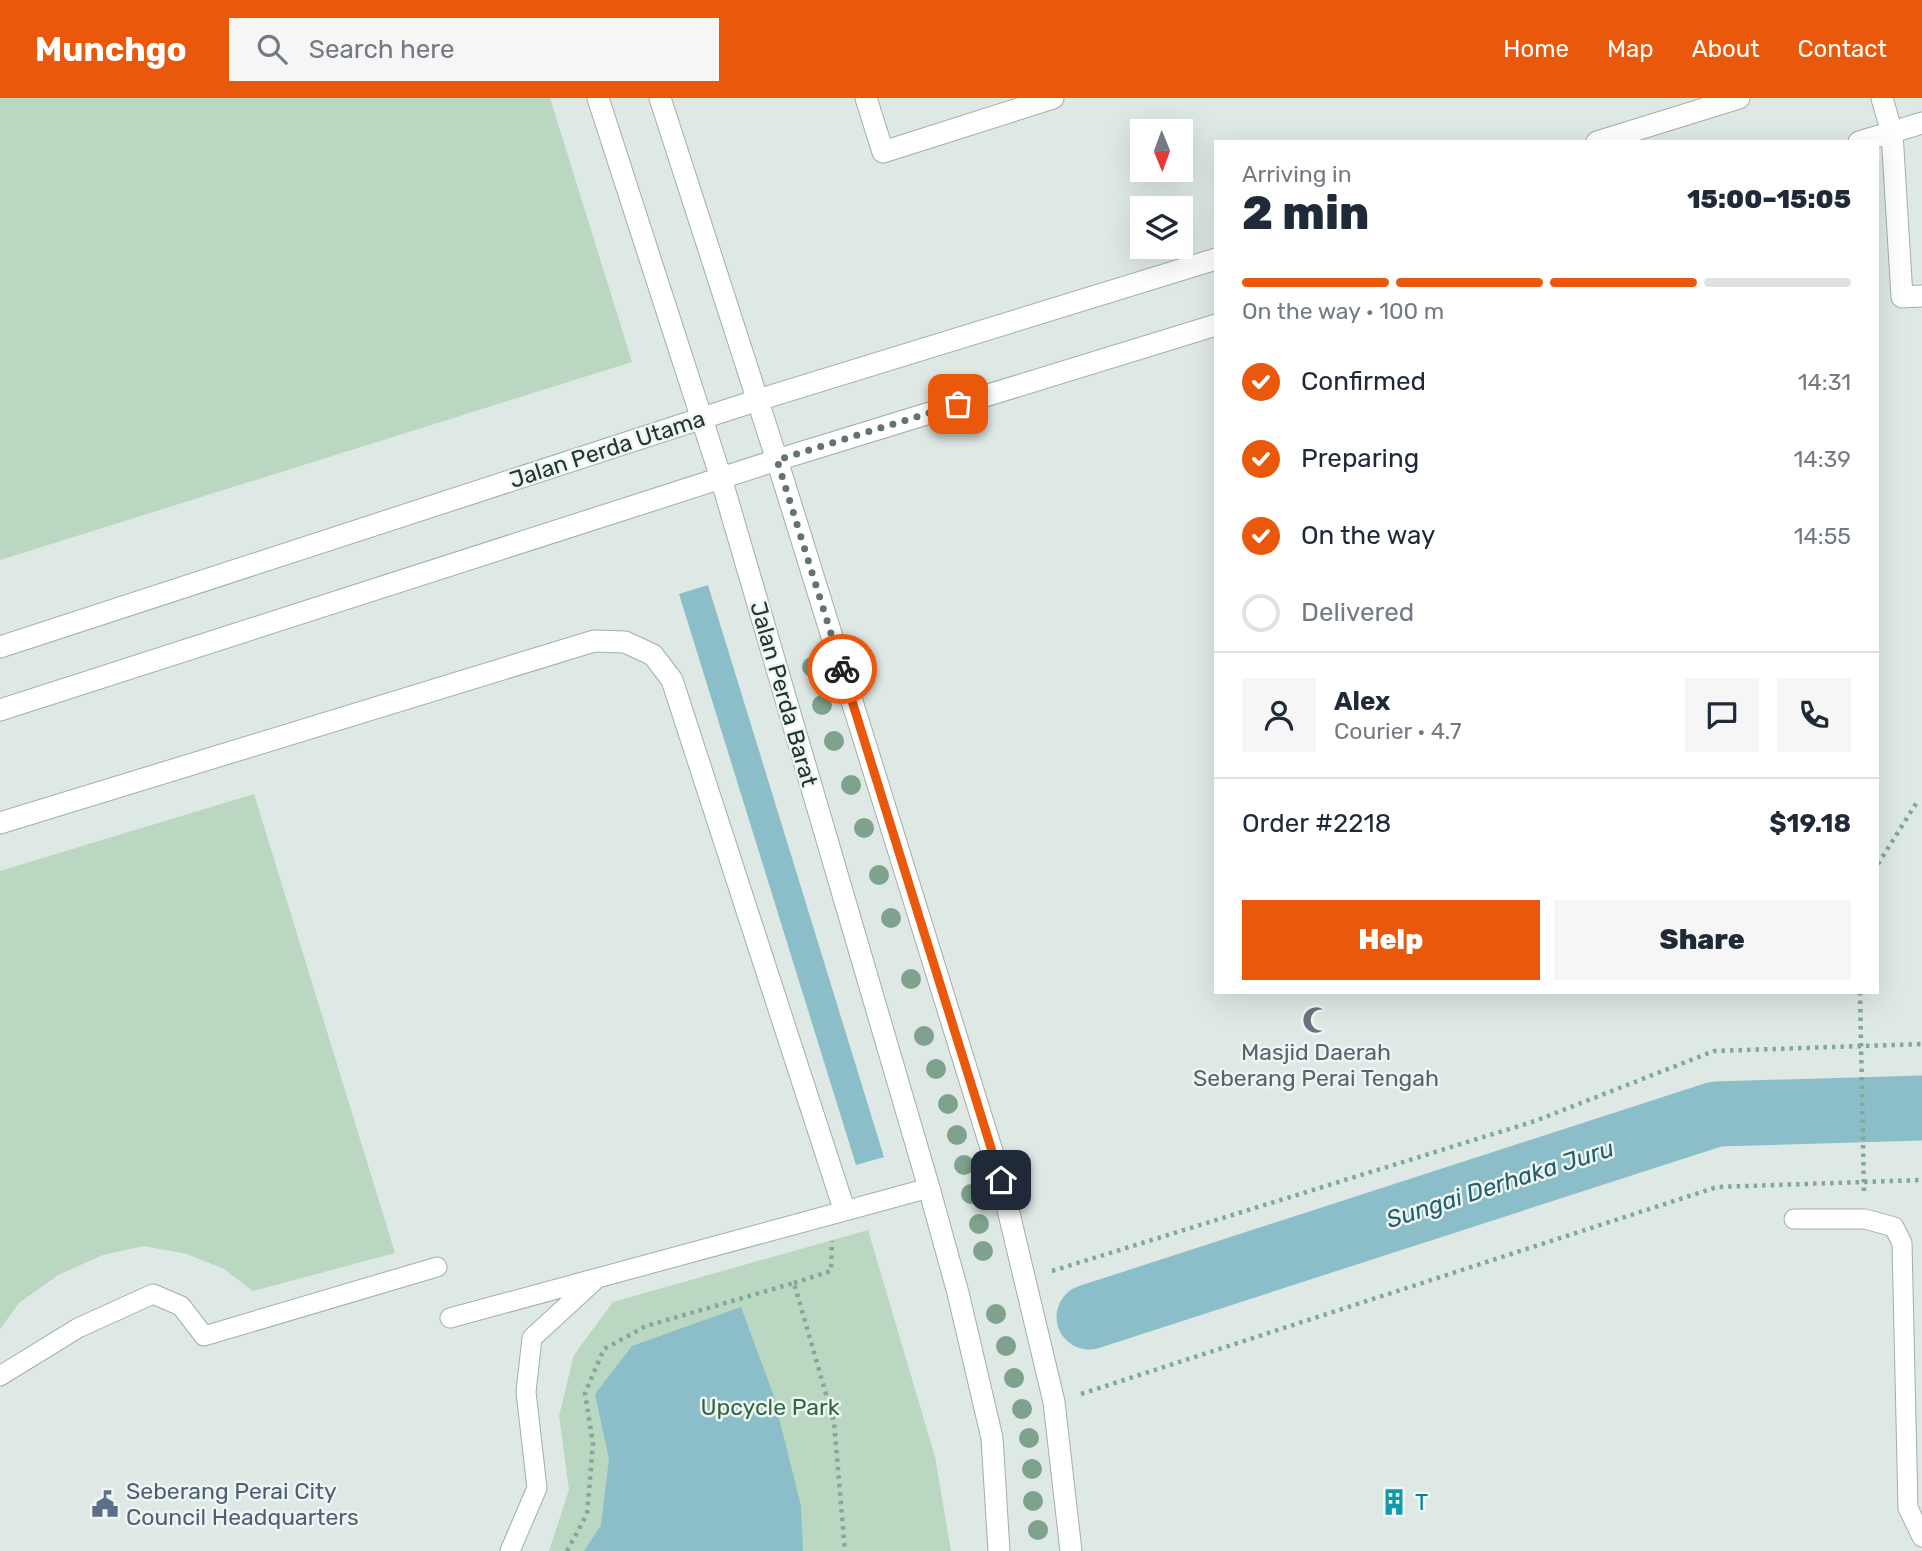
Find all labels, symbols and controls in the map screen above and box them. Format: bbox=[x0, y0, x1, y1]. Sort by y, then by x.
search box bbox=[229, 18, 719, 81]
text: Munchgo bbox=[35, 30, 187, 69]
icon: search bbox=[253, 30, 291, 68]
text: Search here bbox=[309, 34, 455, 65]
text: Home bbox=[1503, 35, 1569, 63]
text: Map bbox=[1607, 35, 1654, 63]
text: About bbox=[1692, 35, 1760, 63]
text: Contact bbox=[1798, 35, 1887, 63]
north arrow bbox=[1130, 119, 1194, 182]
map controls bbox=[1130, 119, 1193, 259]
text: Arriving in bbox=[1242, 160, 1352, 188]
text: 15:00–15:05 bbox=[1687, 184, 1851, 215]
text: 2 min bbox=[1242, 186, 1369, 241]
button: layers bbox=[1130, 196, 1193, 259]
text: On the way · 100 m bbox=[1242, 297, 1444, 325]
icon: check bbox=[1242, 363, 1280, 401]
text: Confirmed bbox=[1301, 366, 1426, 397]
text: 14:31 bbox=[1798, 368, 1851, 396]
pin bbox=[928, 374, 988, 434]
icon: bag bbox=[939, 385, 977, 423]
street label: Jalan Perda Utama bbox=[506, 404, 708, 494]
icon: check bbox=[1242, 440, 1280, 478]
text: Preparing bbox=[1301, 443, 1419, 474]
text: 14:39 bbox=[1794, 445, 1851, 473]
icon: check bbox=[1242, 517, 1280, 555]
text: On the way bbox=[1301, 520, 1435, 551]
text: 14:55 bbox=[1794, 522, 1851, 550]
text: Delivered bbox=[1301, 597, 1414, 628]
street label: Jalan Perda Barat bbox=[744, 598, 824, 790]
courier bbox=[807, 634, 877, 704]
icon: bike bbox=[823, 650, 861, 688]
button: person bbox=[1242, 678, 1316, 752]
button: chat bbox=[1685, 678, 1759, 752]
button: phone bbox=[1777, 678, 1851, 752]
text: Alex bbox=[1334, 686, 1390, 717]
text: Courier · 4.7 bbox=[1334, 717, 1461, 745]
text: Order #2218 bbox=[1242, 808, 1391, 839]
text: $19.18 bbox=[1769, 808, 1851, 839]
button: Help bbox=[1242, 900, 1540, 980]
button: Share bbox=[1554, 900, 1851, 980]
mosque icon: Masjid Daerah Seberang Perai Tengah bbox=[1301, 1005, 1331, 1035]
place label: Masjid Daerah Seberang Perai Tengah bbox=[1193, 1038, 1439, 1092]
water label: Sungai Derhaka Juru bbox=[1383, 1134, 1617, 1234]
pin bbox=[971, 1150, 1031, 1210]
icon: home bbox=[982, 1161, 1020, 1199]
park label: Upcycle Park bbox=[700, 1393, 840, 1421]
place label: Seberang Perai City Council Headquarters bbox=[126, 1477, 359, 1531]
building icon: T bbox=[1379, 1487, 1409, 1517]
place label: T bbox=[1415, 1488, 1428, 1516]
public building icon: Seberang Perai City Council Headquarters bbox=[90, 1489, 120, 1519]

